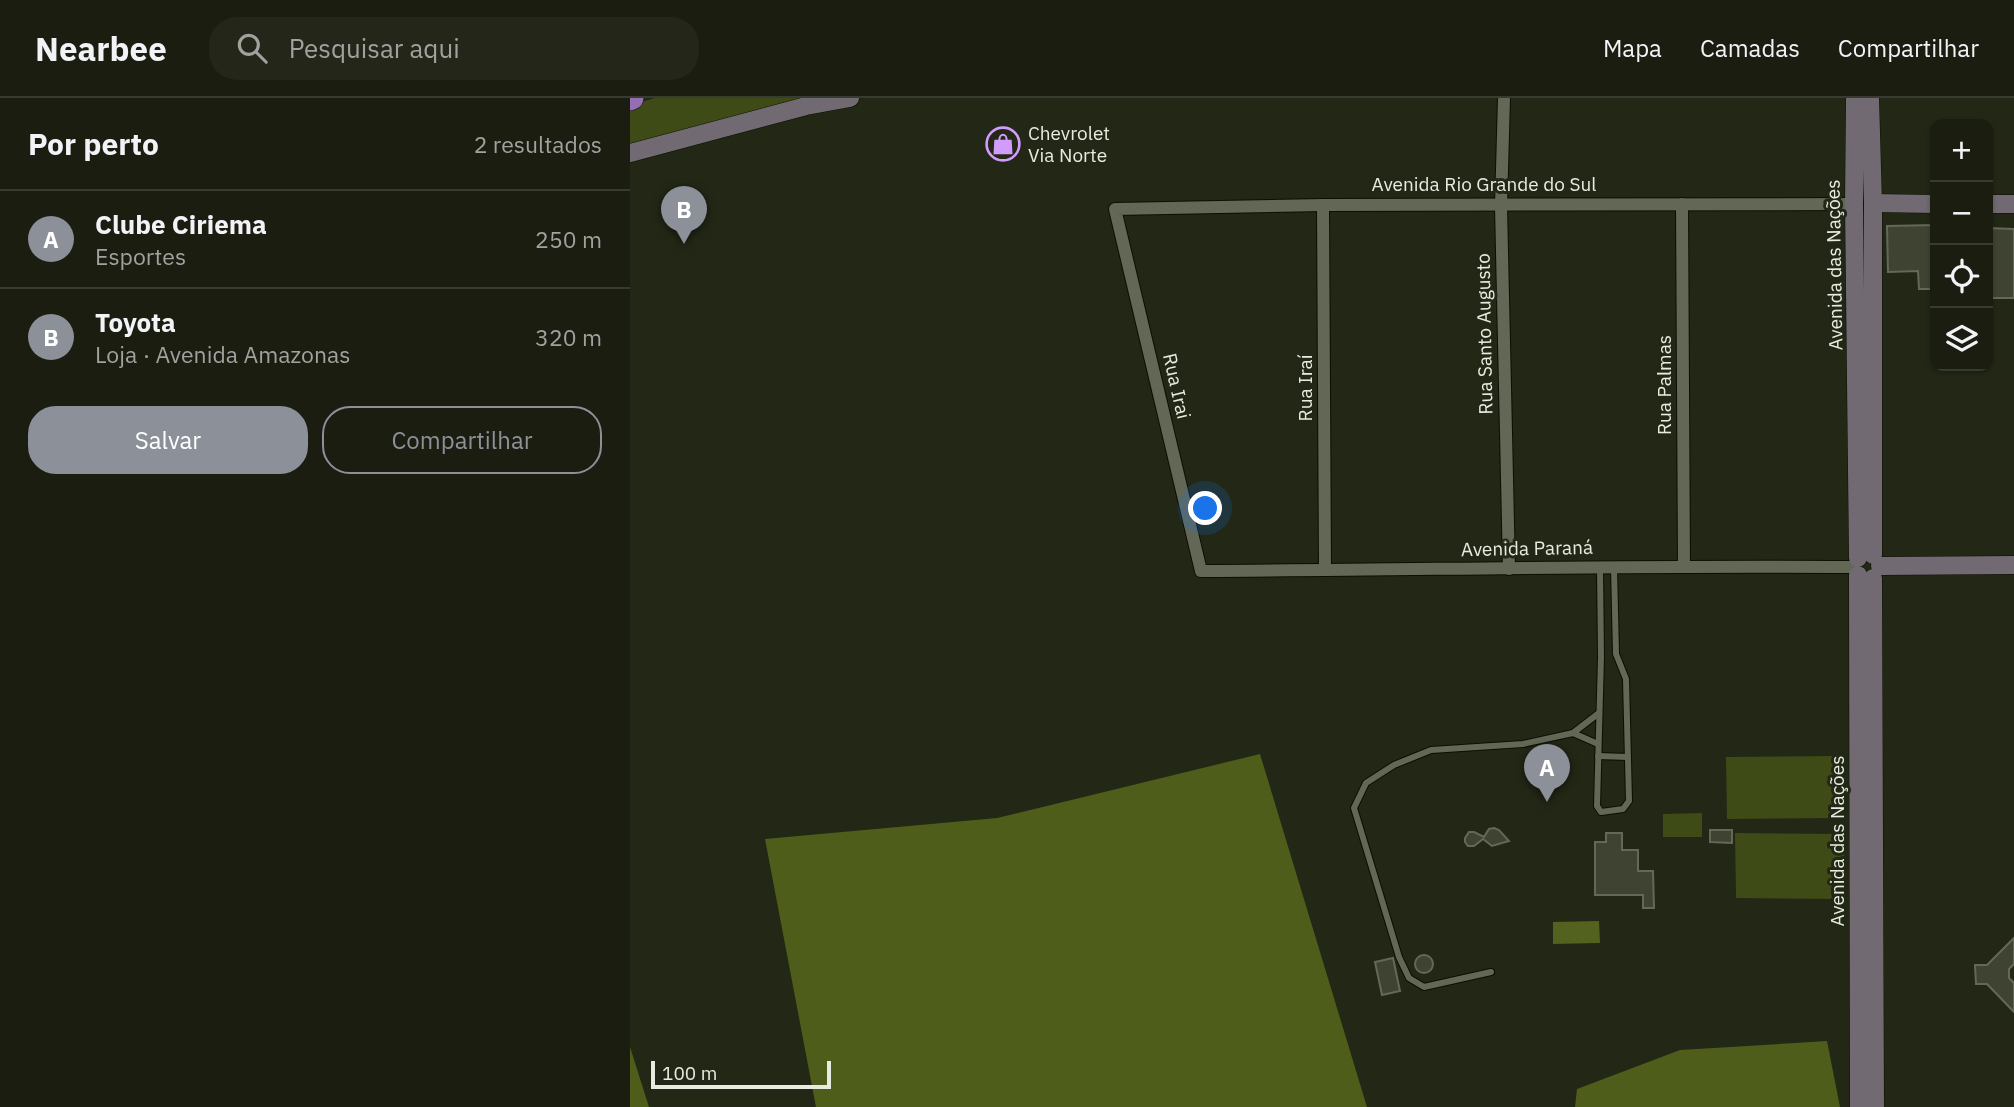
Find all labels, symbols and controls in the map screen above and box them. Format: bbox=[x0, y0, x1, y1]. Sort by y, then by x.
search box bbox=[209, 17, 699, 80]
text: Nearbee bbox=[35, 27, 167, 70]
icon: search bbox=[233, 29, 271, 67]
text: Pesquisar aqui bbox=[289, 31, 460, 65]
text: Mapa bbox=[1603, 32, 1662, 64]
text: Camadas bbox=[1700, 32, 1800, 64]
text: Compartilhar bbox=[1838, 32, 1979, 64]
map controls bbox=[1930, 119, 1993, 371]
button: + bbox=[1930, 119, 1993, 182]
place label: Chevrolet Via Norte bbox=[1028, 121, 1110, 167]
text: Por perto bbox=[28, 124, 159, 163]
shop icon: Chevrolet Via Norte bbox=[984, 125, 1022, 163]
text: 2 resultados bbox=[474, 129, 602, 159]
street label: Avenida Rio Grande do Sul bbox=[1372, 172, 1596, 196]
street label: Avenida das Nações bbox=[1821, 179, 1847, 351]
button: − bbox=[1930, 182, 1993, 245]
pin: B bbox=[661, 186, 707, 244]
text: Clube Ciriema bbox=[95, 207, 267, 241]
text: A bbox=[43, 224, 59, 254]
text: 250 m bbox=[535, 224, 602, 254]
text: Esportes bbox=[95, 241, 186, 271]
button: locate bbox=[1930, 245, 1993, 308]
street label: Rua Santo Augusto bbox=[1471, 253, 1497, 415]
text: Toyota bbox=[95, 305, 176, 339]
button: layers bbox=[1930, 308, 1993, 371]
text: B bbox=[43, 322, 59, 352]
text: 320 m bbox=[535, 322, 602, 352]
street label: Rua Palmas bbox=[1652, 335, 1676, 435]
text: Loja · Avenida Amazonas bbox=[95, 339, 350, 369]
street label: Rua Irai bbox=[1158, 351, 1196, 421]
street label: Rua Iraí bbox=[1293, 354, 1317, 421]
button: Salvar bbox=[28, 406, 308, 474]
button: Compartilhar bbox=[322, 406, 602, 474]
your location bbox=[1188, 491, 1222, 525]
street label: Avenida Paraná bbox=[1461, 535, 1593, 561]
pin: A bbox=[1524, 744, 1570, 802]
street label: Avenida das Nações bbox=[1825, 756, 1849, 926]
scale bar bbox=[651, 1058, 831, 1090]
text: 100 m bbox=[662, 1061, 717, 1085]

